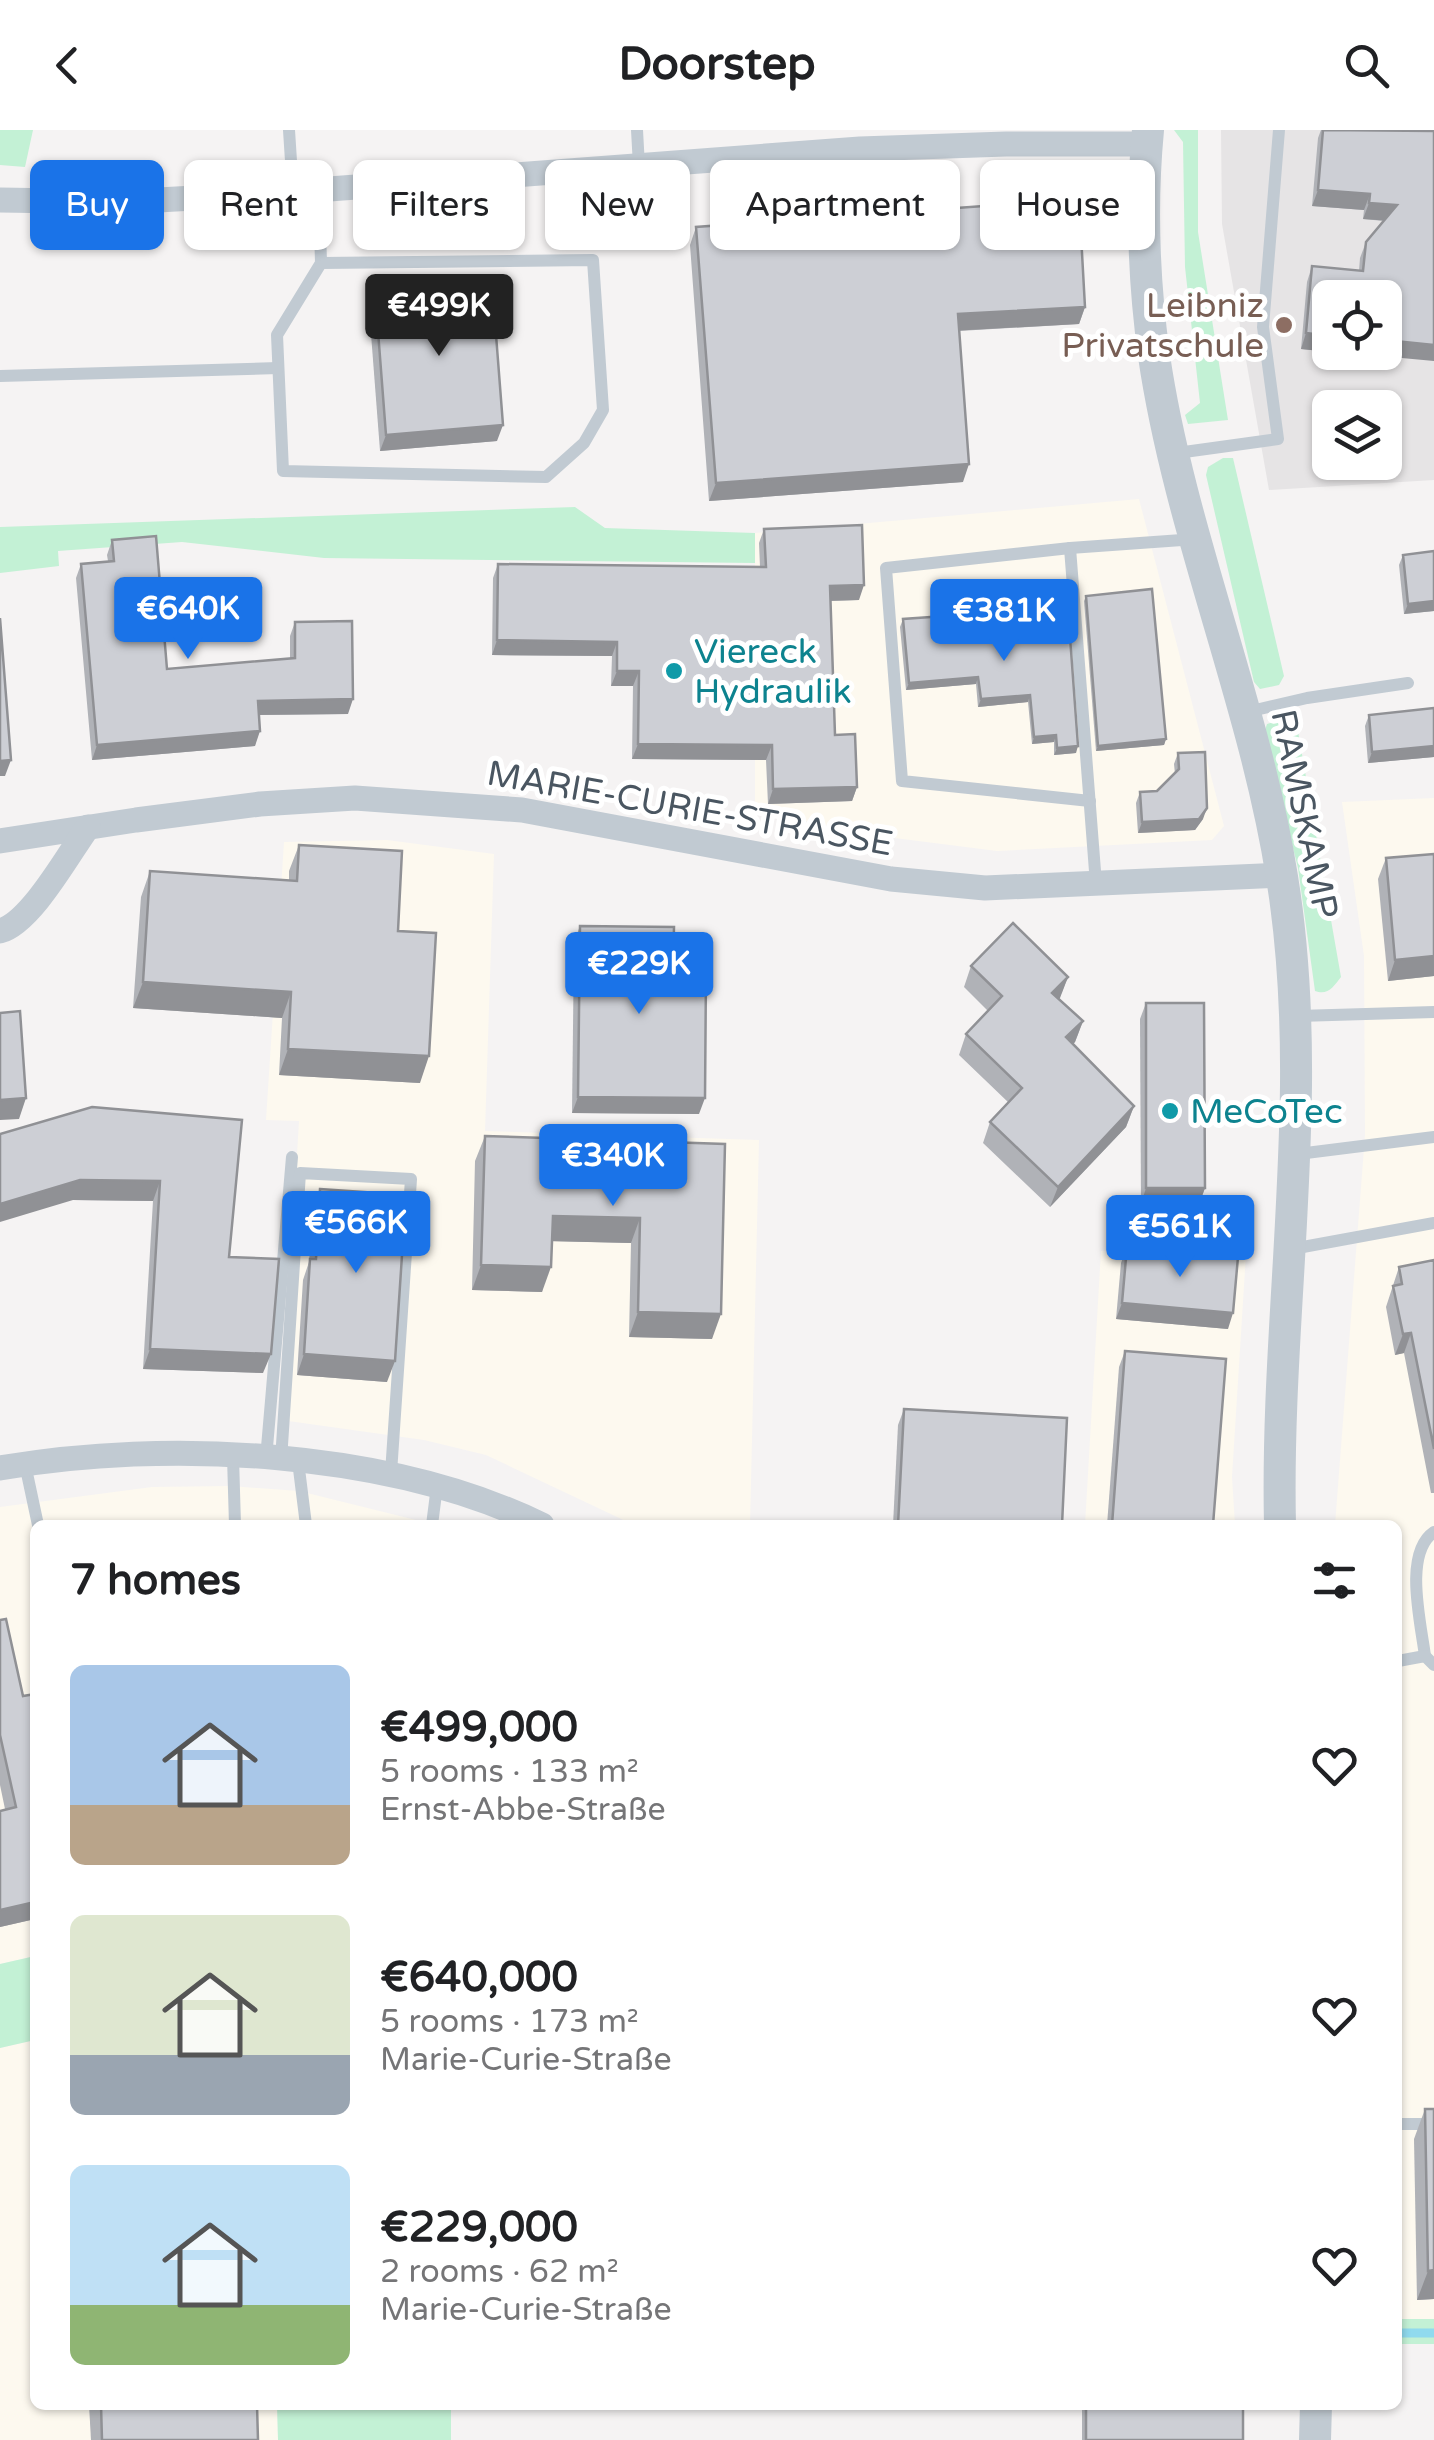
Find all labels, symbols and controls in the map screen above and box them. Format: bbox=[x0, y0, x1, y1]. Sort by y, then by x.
icon: back bbox=[40, 38, 95, 93]
text: Doorstep bbox=[618, 38, 816, 92]
icon: search bbox=[1339, 38, 1394, 93]
chip: Buy bbox=[30, 160, 164, 250]
chip: Rent bbox=[184, 160, 333, 250]
chip: Filters bbox=[353, 160, 525, 250]
chip: New bbox=[545, 160, 690, 250]
chip: Apartment bbox=[710, 160, 960, 250]
chip: House bbox=[980, 160, 1155, 250]
pin: €499K bbox=[369, 274, 509, 359]
map controls bbox=[1312, 280, 1402, 480]
button: locate bbox=[1312, 280, 1402, 370]
place label: Leibniz Privatschule bbox=[1061, 285, 1264, 367]
text: €499K bbox=[387, 287, 491, 325]
marker: Leibniz Privatschule bbox=[1273, 314, 1295, 336]
button: layers bbox=[1312, 390, 1402, 480]
pin: €640K bbox=[118, 577, 258, 662]
pin: €381K bbox=[934, 579, 1074, 664]
text: €640K bbox=[136, 590, 240, 628]
text: €381K bbox=[952, 592, 1056, 630]
place label: Viereck Hydraulik bbox=[694, 631, 852, 713]
marker: Viereck Hydraulik bbox=[663, 660, 685, 682]
street label: RAMSKAMP bbox=[1261, 706, 1347, 923]
street label: MARIE-CURIE-STRASSE bbox=[484, 753, 896, 865]
pin: €229K bbox=[569, 932, 709, 1017]
text: €229K bbox=[587, 945, 691, 983]
place label: MeCoTec bbox=[1190, 1091, 1343, 1133]
marker: MeCoTec bbox=[1159, 1100, 1181, 1122]
pin: €340K bbox=[543, 1124, 683, 1209]
text: €340K bbox=[561, 1137, 665, 1175]
pin: €566K bbox=[286, 1191, 426, 1276]
pin: €561K bbox=[1110, 1195, 1250, 1280]
text: €566K bbox=[304, 1204, 408, 1242]
text: €561K bbox=[1128, 1208, 1232, 1246]
icon: filters bbox=[1307, 1553, 1362, 1608]
text: 7 homes bbox=[70, 1555, 241, 1606]
text: €499,000 bbox=[380, 1702, 578, 1753]
icon: home bbox=[150, 1705, 270, 1825]
icon: heart bbox=[1307, 1738, 1362, 1793]
text: 5 rooms · 133 m² bbox=[380, 1753, 639, 1791]
text: Ernst-Abbe-Straße bbox=[380, 1791, 666, 1829]
text: €640,000 bbox=[380, 1952, 578, 2003]
icon: home bbox=[150, 1955, 270, 2075]
icon: heart bbox=[1307, 1988, 1362, 2043]
text: 5 rooms · 173 m² bbox=[380, 2003, 639, 2041]
text: Marie-Curie-Straße bbox=[380, 2041, 672, 2079]
text: €229,000 bbox=[380, 2202, 578, 2253]
icon: home bbox=[150, 2205, 270, 2325]
icon: heart bbox=[1307, 2238, 1362, 2293]
text: 2 rooms · 62 m² bbox=[380, 2253, 619, 2291]
text: Marie-Curie-Straße bbox=[380, 2291, 672, 2329]

